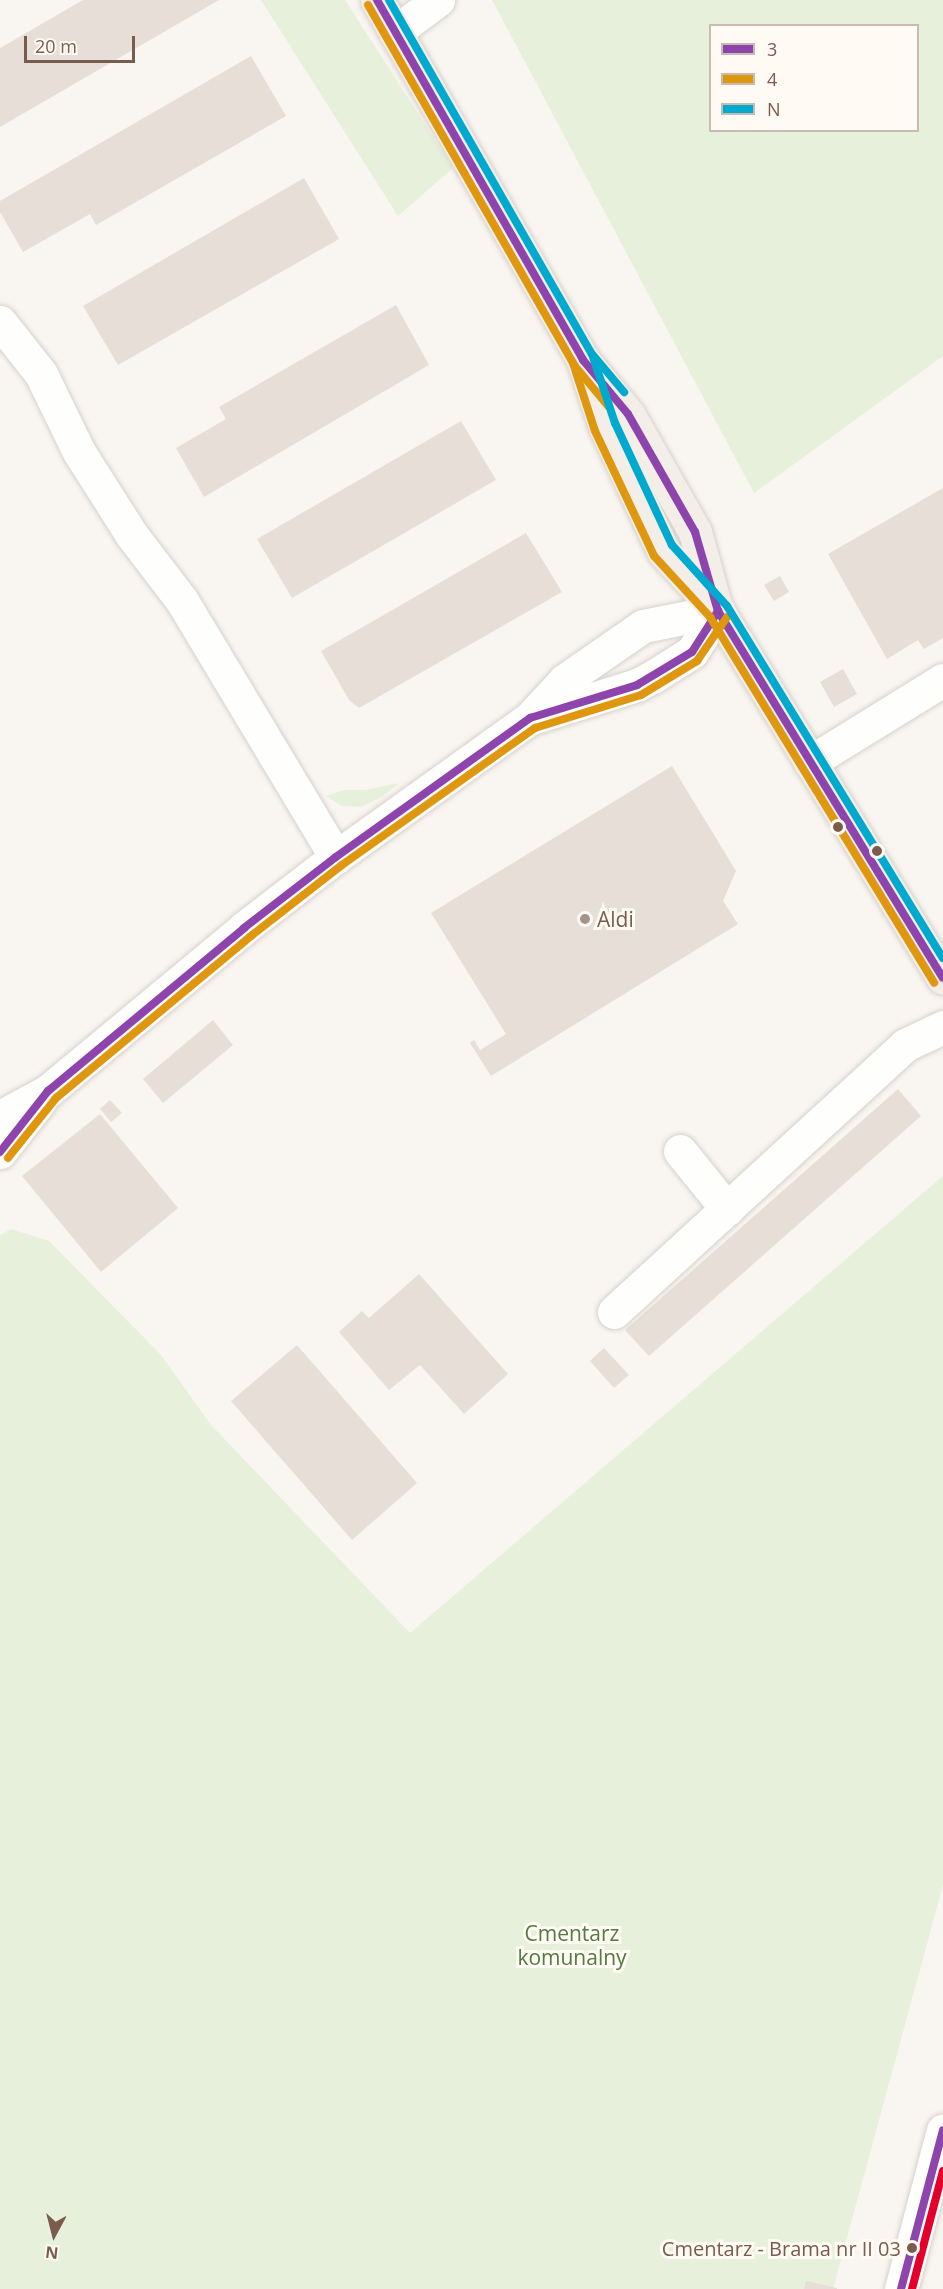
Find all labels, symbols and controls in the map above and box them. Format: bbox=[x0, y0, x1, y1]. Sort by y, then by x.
scale bar bbox=[27, 24, 138, 62]
legend bbox=[709, 24, 919, 132]
text: 20 m bbox=[35, 34, 77, 58]
text: 3 bbox=[767, 37, 777, 61]
text: 4 bbox=[767, 67, 777, 91]
text: N bbox=[767, 97, 781, 121]
unlabelled marker bbox=[832, 821, 844, 833]
unlabelled marker bbox=[871, 845, 883, 857]
place label: Aldi bbox=[597, 906, 634, 932]
marker: Aldi bbox=[578, 912, 592, 926]
park label: Cmentarz komunalny bbox=[517, 1920, 627, 1970]
north arrow bbox=[24, 2205, 84, 2265]
place label: Cmentarz - Brama nr II 03 bbox=[662, 2236, 901, 2260]
text: N bbox=[44, 2241, 60, 2265]
marker: Cmentarz - Brama nr II 03 bbox=[906, 2242, 918, 2254]

